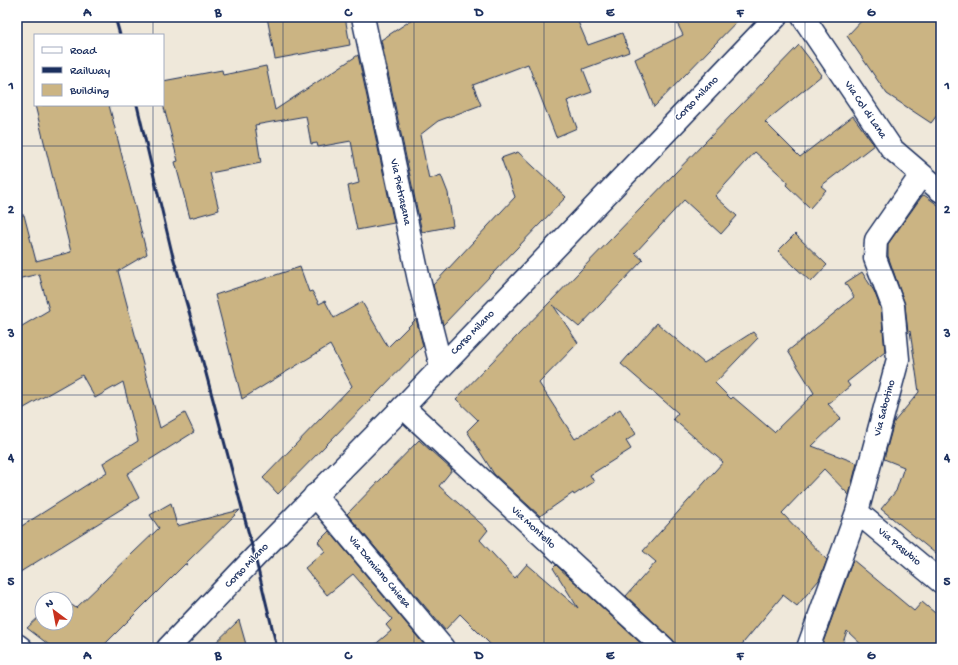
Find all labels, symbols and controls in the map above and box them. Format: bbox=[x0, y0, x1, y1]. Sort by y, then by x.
text: A bbox=[82, 6, 92, 21]
text: B bbox=[214, 6, 223, 21]
text: C bbox=[343, 6, 353, 21]
text: D bbox=[474, 6, 484, 21]
text: E bbox=[606, 6, 615, 21]
text: F bbox=[736, 6, 745, 21]
text: G bbox=[867, 6, 876, 21]
legend bbox=[34, 34, 164, 106]
text: Road bbox=[70, 45, 97, 59]
text: Railway bbox=[70, 65, 110, 79]
street label: Corso Milano bbox=[673, 74, 721, 124]
street label: Via Col di Lana bbox=[841, 78, 889, 142]
text: 1 bbox=[7, 79, 14, 94]
text: 1 bbox=[943, 79, 950, 94]
text: Building bbox=[69, 85, 109, 99]
street label: Via Pietrasana bbox=[387, 157, 413, 227]
text: 2 bbox=[8, 203, 15, 218]
text: 2 bbox=[944, 203, 951, 218]
street label: Corso Milano bbox=[449, 308, 497, 358]
text: 3 bbox=[7, 327, 15, 342]
text: 3 bbox=[943, 327, 951, 342]
street label: Via Sabotino bbox=[871, 378, 898, 438]
text: 4 bbox=[7, 451, 15, 466]
text: 4 bbox=[943, 451, 951, 466]
street label: Via Montello bbox=[508, 504, 558, 552]
street label: Via Pasubio bbox=[874, 525, 923, 569]
street label: Via Damiano Chiesa bbox=[345, 533, 413, 611]
street label: Corso Milano bbox=[223, 541, 271, 591]
text: 5 bbox=[8, 575, 15, 590]
text: 5 bbox=[944, 575, 951, 590]
north arrow bbox=[34, 591, 74, 631]
text: N bbox=[44, 597, 56, 611]
text: A bbox=[82, 649, 92, 664]
text: B bbox=[214, 649, 223, 664]
text: C bbox=[343, 649, 353, 664]
text: D bbox=[474, 649, 484, 664]
text: E bbox=[606, 649, 615, 664]
text: F bbox=[736, 649, 745, 664]
text: G bbox=[867, 649, 876, 664]

